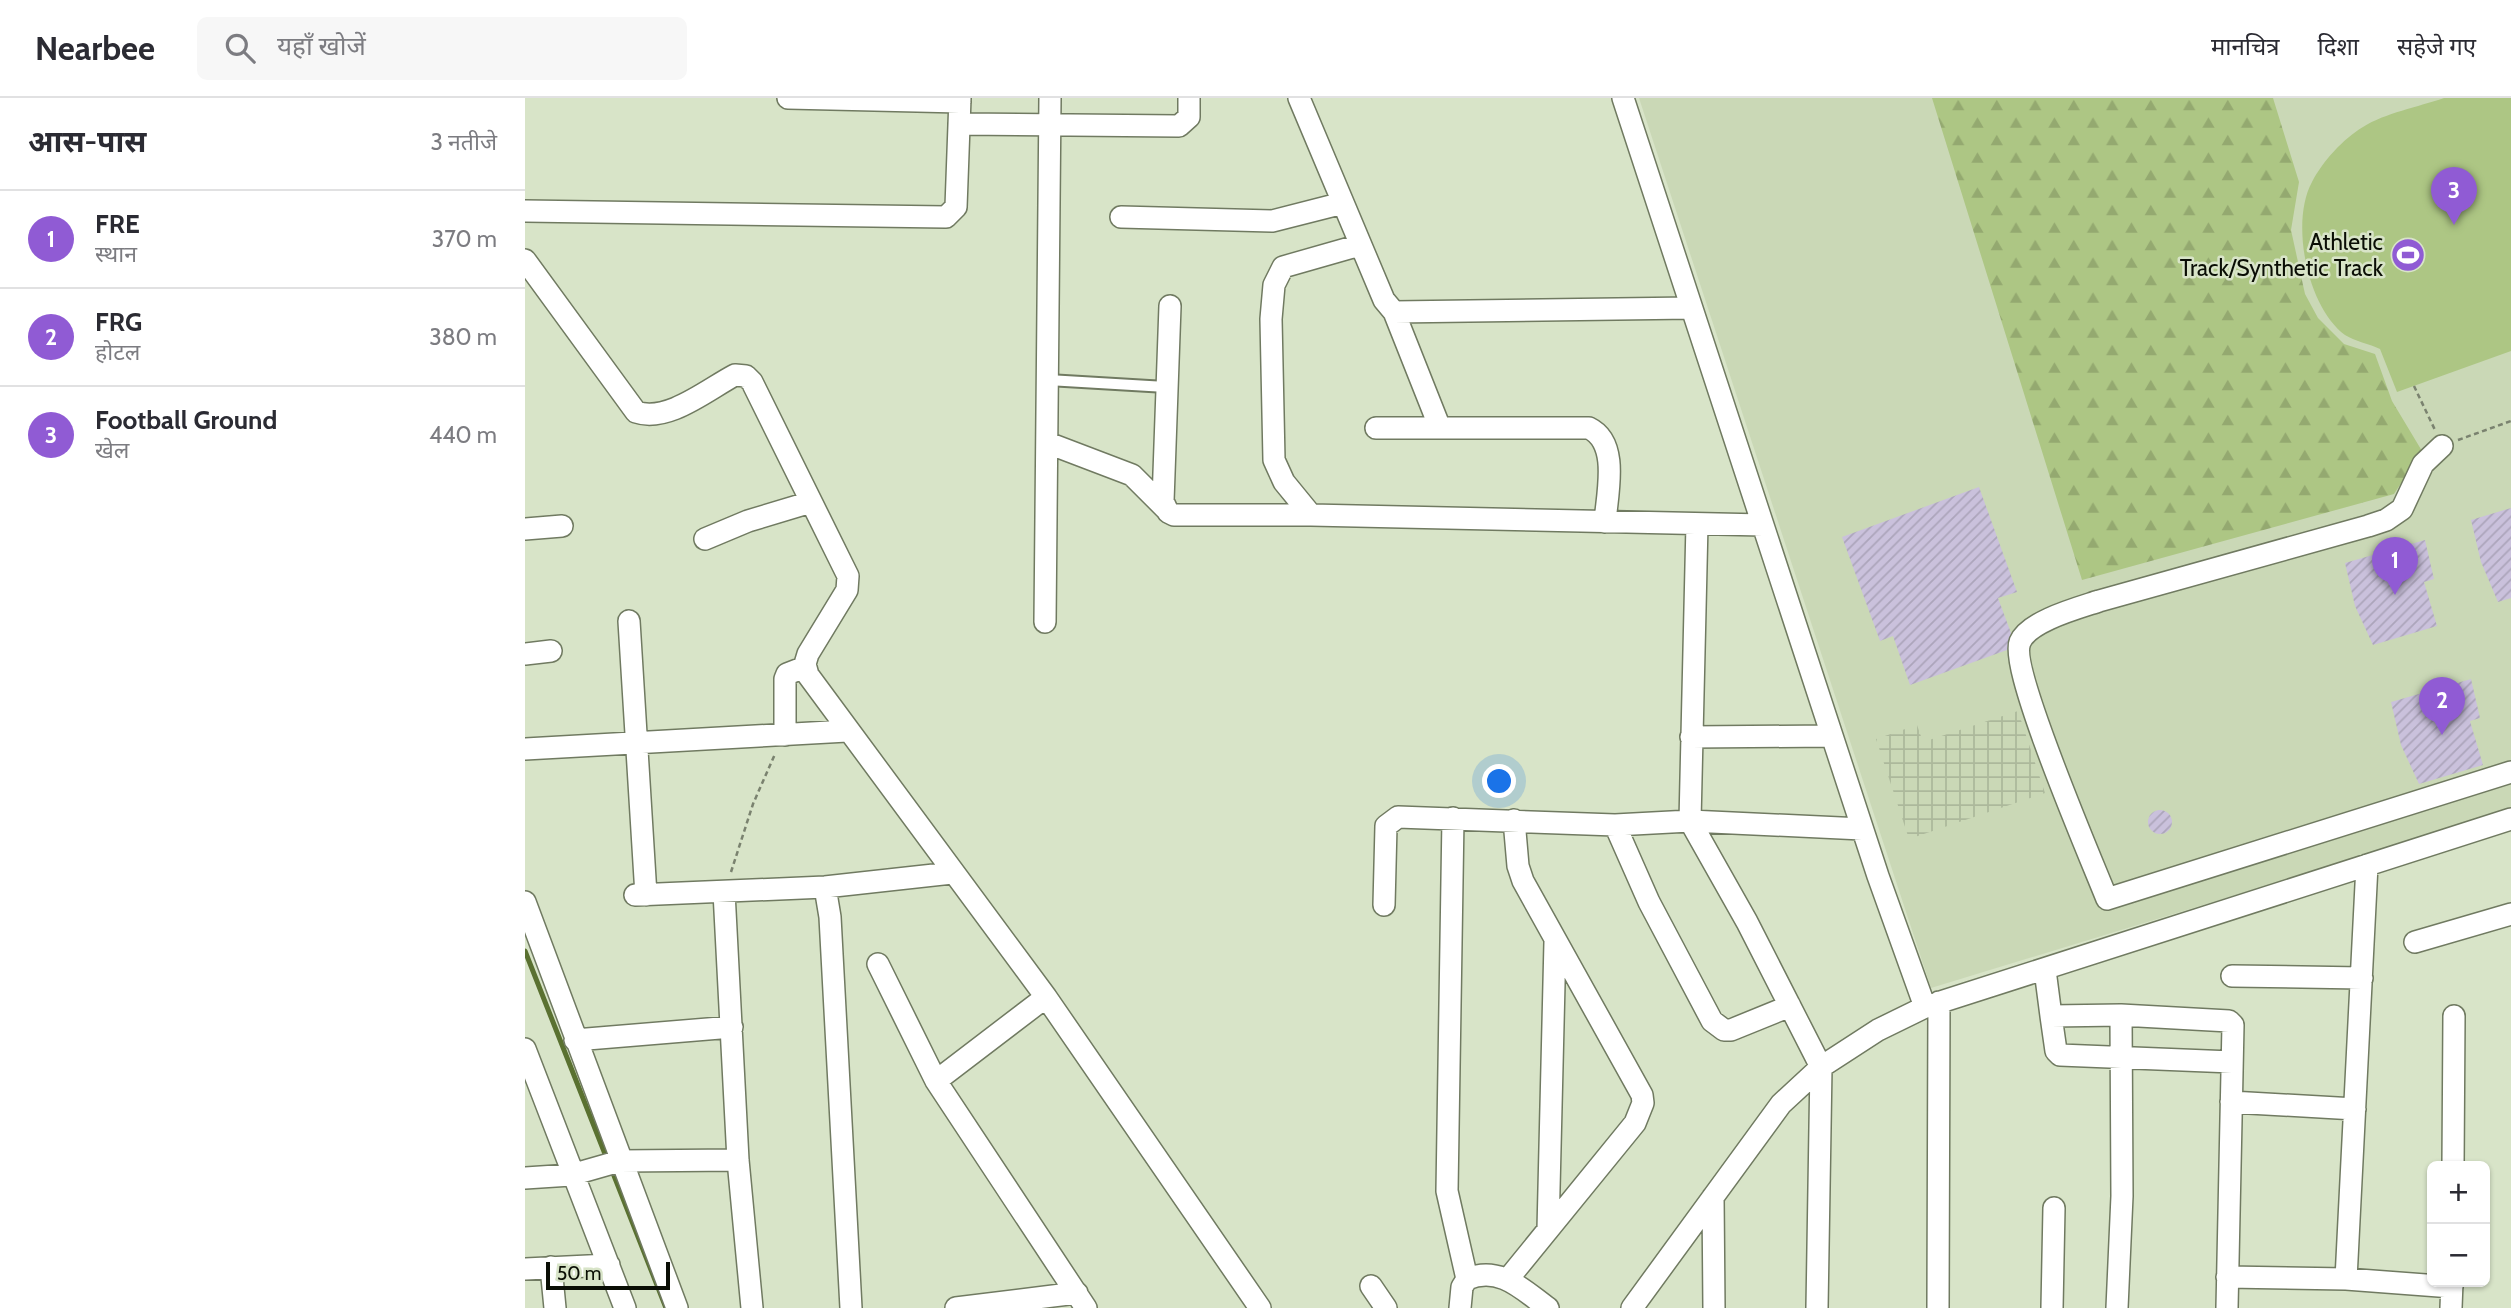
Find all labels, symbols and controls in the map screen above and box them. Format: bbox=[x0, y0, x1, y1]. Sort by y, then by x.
search box bbox=[197, 17, 687, 80]
text: Nearbee bbox=[35, 28, 155, 68]
icon: search bbox=[221, 29, 259, 67]
text: यहाँ खोजें bbox=[277, 30, 366, 62]
text: मानचित्र bbox=[2211, 32, 2280, 61]
text: दिशा bbox=[2318, 32, 2359, 61]
text: सहेजे गए bbox=[2397, 32, 2476, 61]
text: आस-पास bbox=[28, 123, 146, 160]
text: 3 नतीजे bbox=[430, 128, 497, 156]
pin: 3 bbox=[2431, 167, 2477, 225]
text: FRE bbox=[95, 208, 140, 240]
text: 1 bbox=[47, 225, 55, 253]
text: 370 m bbox=[432, 225, 497, 253]
place label: Athletic Track/Synthetic Track bbox=[2180, 228, 2384, 282]
sports icon: Athletic Track/Synthetic Track bbox=[2389, 236, 2427, 274]
text: स्थान bbox=[95, 240, 137, 268]
text: FRG bbox=[95, 306, 142, 338]
text: 2 bbox=[45, 323, 57, 351]
text: 380 m bbox=[429, 323, 497, 351]
text: होटल bbox=[95, 338, 140, 366]
text: Football Ground bbox=[95, 404, 277, 436]
text: 3 bbox=[45, 421, 57, 449]
text: 440 m bbox=[429, 421, 497, 449]
text: खेल bbox=[95, 436, 129, 464]
pin: 1 bbox=[2372, 537, 2418, 595]
pin: 2 bbox=[2419, 677, 2465, 735]
your location bbox=[1482, 764, 1516, 798]
map controls bbox=[2427, 1161, 2490, 1287]
button: + bbox=[2427, 1161, 2490, 1224]
button: − bbox=[2427, 1224, 2490, 1287]
scale bar bbox=[546, 1259, 670, 1291]
text: 50 m bbox=[557, 1262, 601, 1285]

